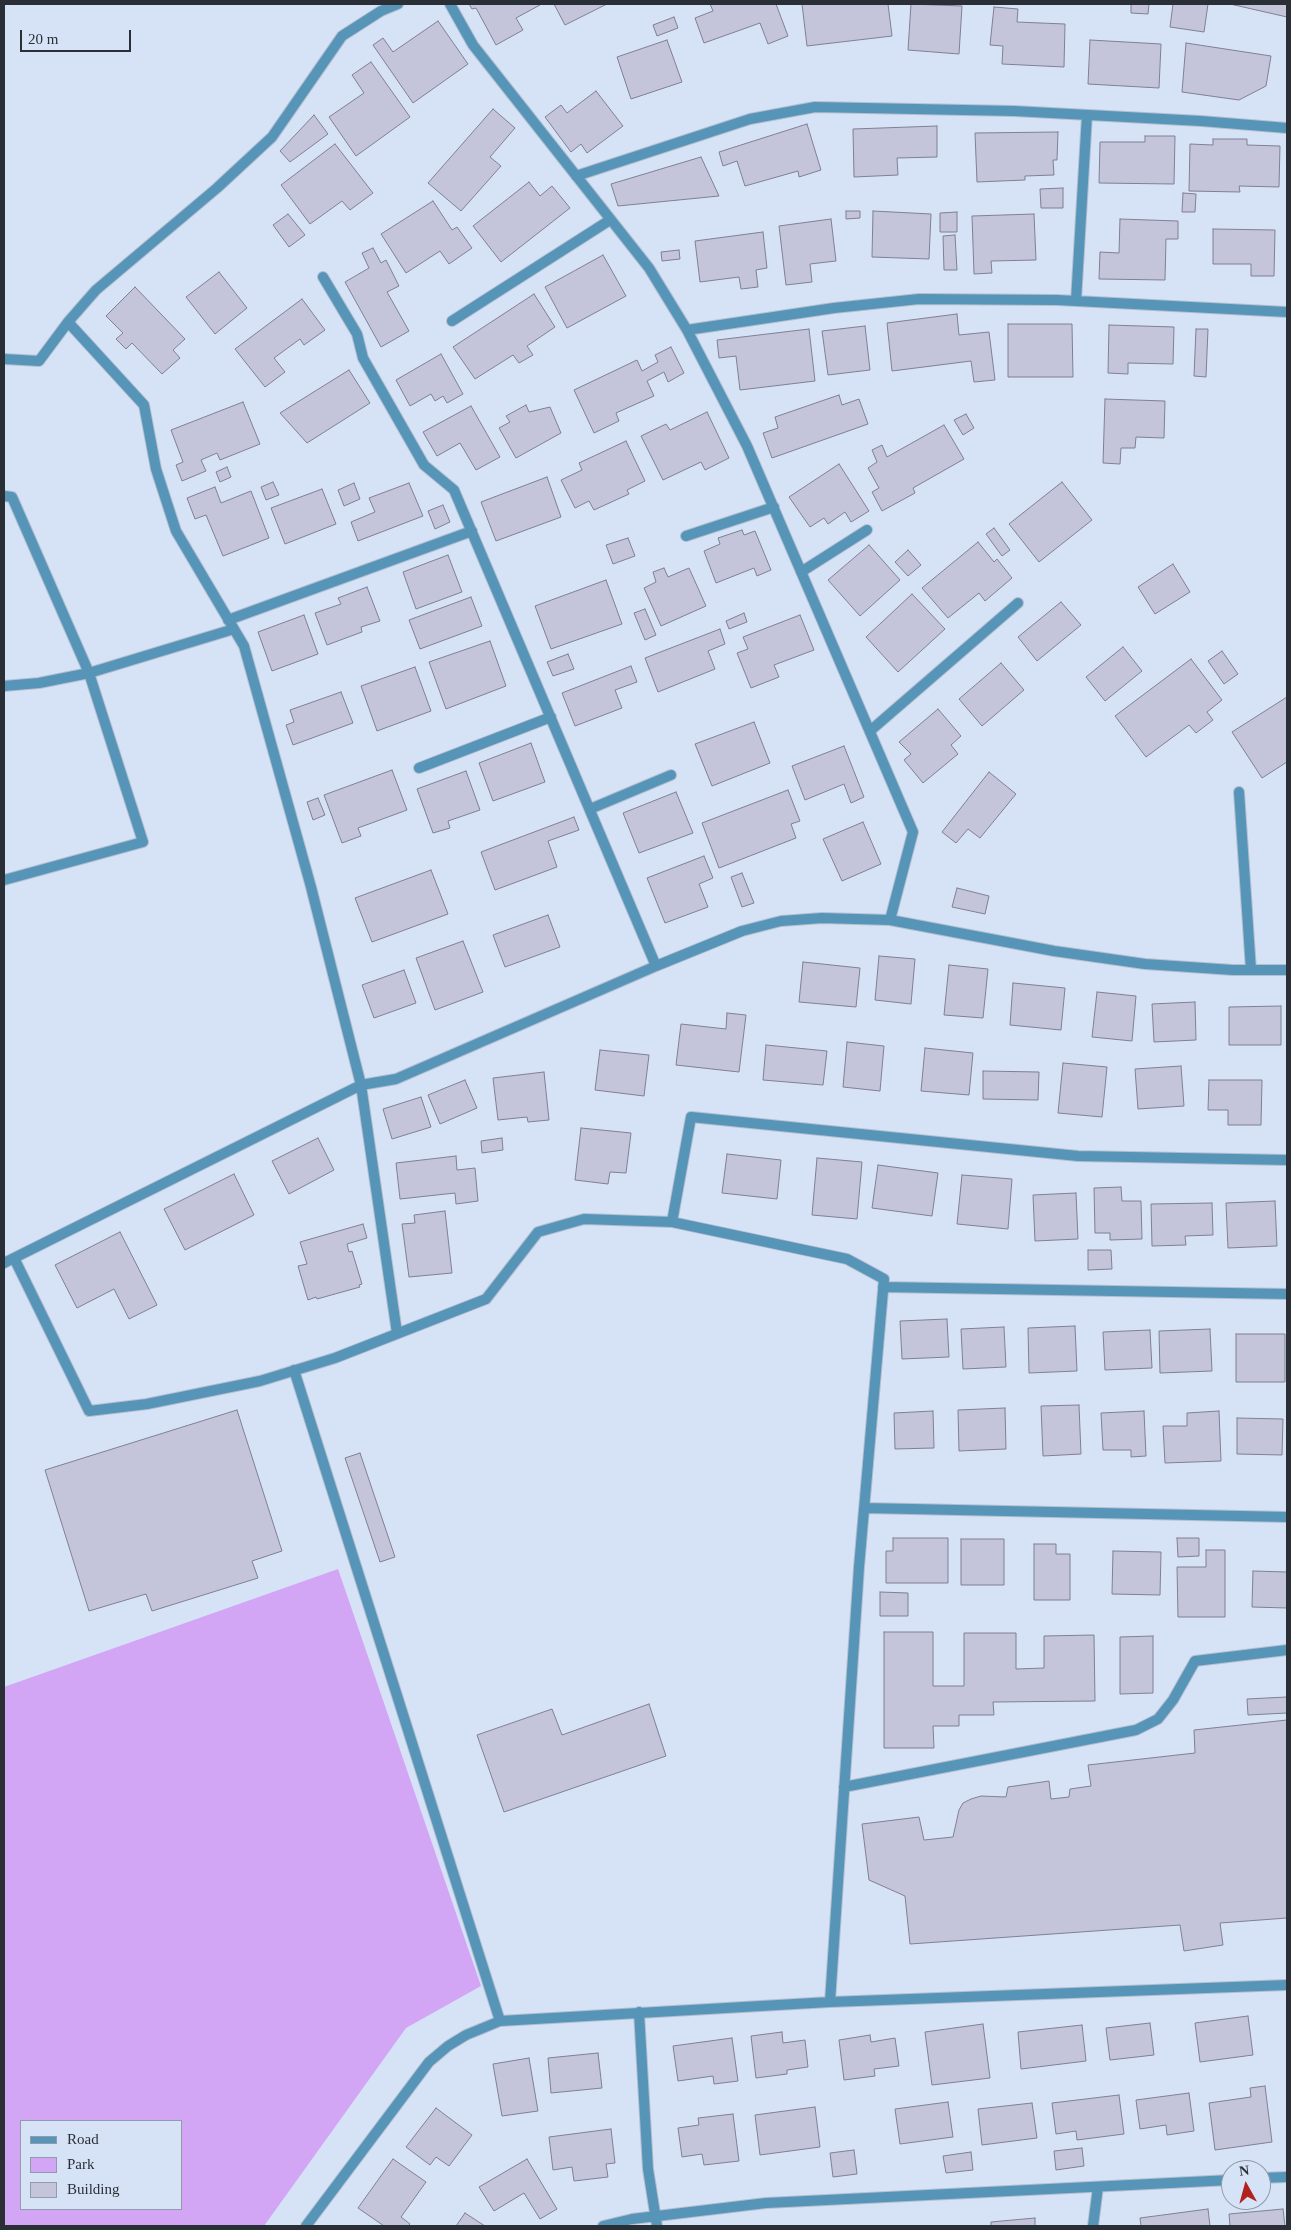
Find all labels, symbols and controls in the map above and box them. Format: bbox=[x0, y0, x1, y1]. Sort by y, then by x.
scale bar bbox=[22, 20, 134, 52]
text: 20 m bbox=[28, 31, 58, 47]
legend bbox=[20, 2120, 182, 2210]
text: Road bbox=[67, 2131, 99, 2147]
text: Park bbox=[67, 2156, 95, 2172]
north arrow bbox=[1221, 2160, 1271, 2210]
text: N bbox=[1238, 2163, 1250, 2179]
text: Building bbox=[67, 2181, 120, 2197]

